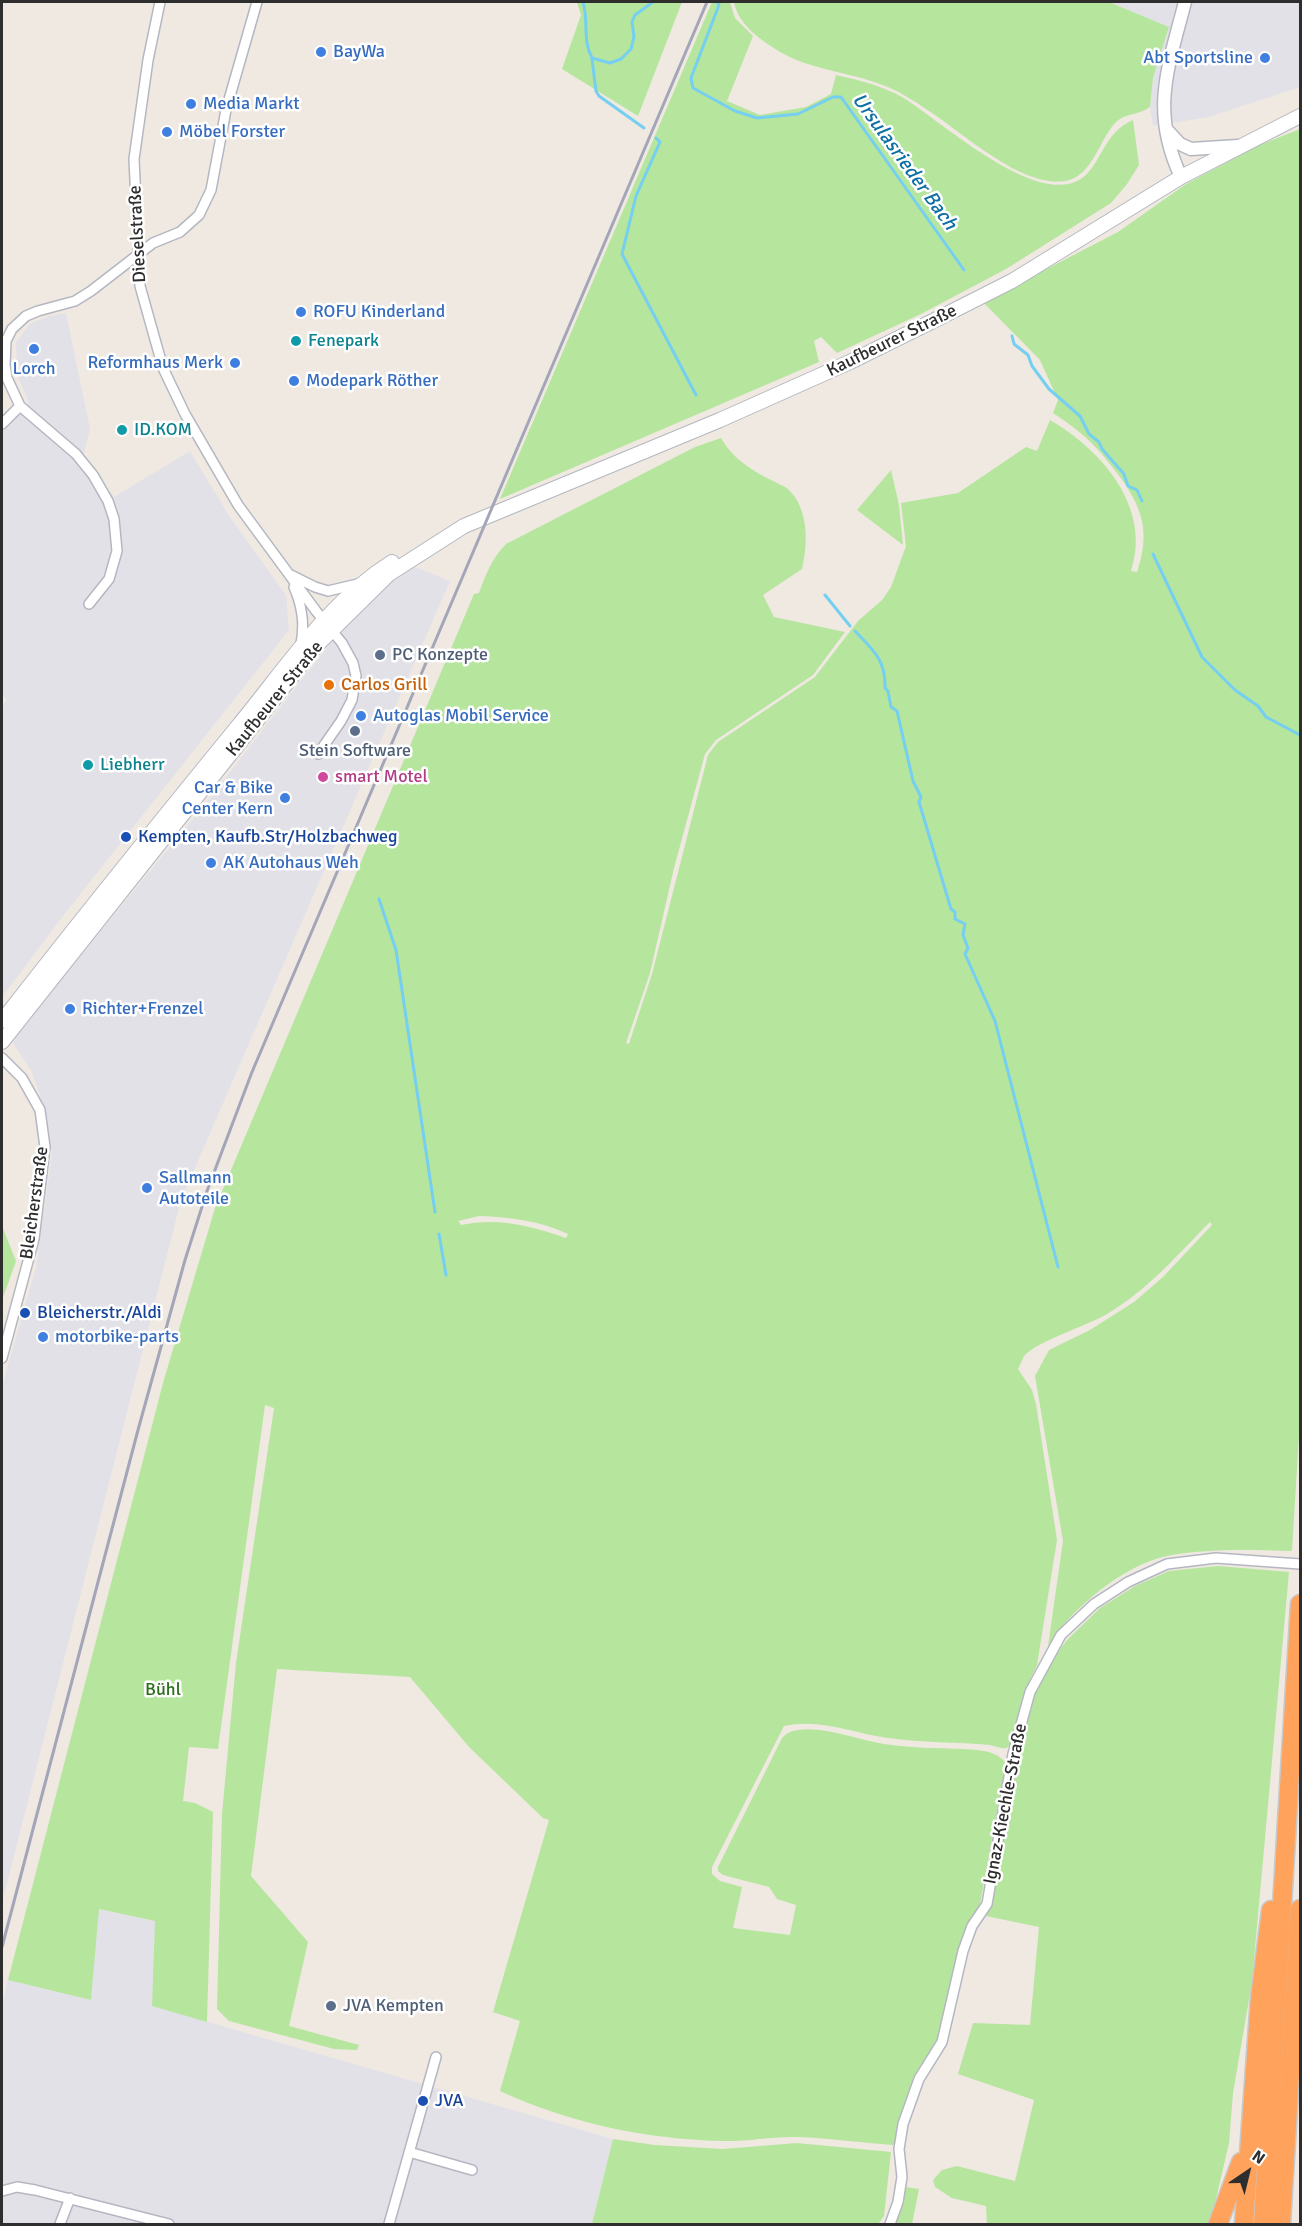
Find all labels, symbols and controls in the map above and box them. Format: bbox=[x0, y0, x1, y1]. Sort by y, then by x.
place label: BayWa bbox=[333, 41, 385, 63]
marker: BayWa bbox=[314, 45, 328, 59]
place label: Abt Sportsline bbox=[1143, 47, 1253, 69]
marker: Abt Sportsline bbox=[1258, 51, 1272, 65]
water label: Ursulasrieder Bach bbox=[846, 89, 962, 235]
place label: Media Markt bbox=[203, 93, 300, 115]
marker: Media Markt bbox=[184, 97, 198, 111]
place label: Möbel Forster bbox=[179, 121, 285, 143]
marker: Möbel Forster bbox=[160, 125, 174, 139]
street label: Dieselstraße bbox=[125, 185, 151, 283]
street label: Kaufbeurer Straße bbox=[823, 300, 961, 382]
place label: ROFU Kinderland bbox=[313, 301, 445, 323]
marker: ROFU Kinderland bbox=[294, 305, 308, 319]
place label: Fenepark bbox=[308, 330, 379, 352]
marker: Fenepark bbox=[289, 334, 303, 348]
marker: Lorch bbox=[27, 342, 41, 356]
place label: Reformhaus Merk bbox=[87, 352, 223, 374]
marker: Reformhaus Merk bbox=[228, 356, 242, 370]
place label: Lorch bbox=[13, 358, 55, 380]
place label: Modepark Röther bbox=[306, 370, 438, 392]
marker: Modepark Röther bbox=[287, 374, 301, 388]
place label: ID.KOM bbox=[134, 419, 192, 441]
marker: ID.KOM bbox=[115, 423, 129, 437]
street label: Kaufbeurer Straße bbox=[222, 637, 328, 761]
place label: PC Konzepte bbox=[392, 644, 488, 666]
marker: PC Konzepte bbox=[373, 648, 387, 662]
place label: Carlos Grill bbox=[341, 674, 428, 696]
marker: Carlos Grill bbox=[322, 678, 336, 692]
place label: Autoglas Mobil Service bbox=[373, 705, 549, 727]
marker: Autoglas Mobil Service bbox=[354, 709, 368, 723]
marker: Stein Software bbox=[348, 724, 362, 738]
place label: Stein Software bbox=[299, 740, 411, 762]
place label: Liebherr bbox=[100, 754, 165, 776]
marker: Liebherr bbox=[81, 758, 95, 772]
place label: smart Motel bbox=[335, 766, 428, 788]
marker: smart Motel bbox=[316, 770, 330, 784]
place label: Car & Bike Center Kern bbox=[182, 777, 273, 820]
marker: Car & Bike Center Kern bbox=[278, 791, 292, 805]
place label: Kempten, Kaufb.Str/Holzbachweg bbox=[138, 826, 398, 848]
marker: Kempten, Kaufb.Str/Holzbachweg bbox=[119, 830, 133, 844]
place label: AK Autohaus Weh bbox=[223, 852, 359, 874]
marker: AK Autohaus Weh bbox=[204, 856, 218, 870]
place label: Richter+Frenzel bbox=[82, 998, 204, 1020]
marker: Richter+Frenzel bbox=[63, 1002, 77, 1016]
street label: Bleicherstraße bbox=[16, 1145, 54, 1261]
place label: Sallmann Autoteile bbox=[159, 1167, 232, 1210]
marker: Sallmann Autoteile bbox=[140, 1181, 154, 1195]
place label: Bleicherstr./Aldi bbox=[37, 1302, 162, 1324]
marker: Bleicherstr./Aldi bbox=[18, 1306, 32, 1320]
place label: motorbike-parts bbox=[55, 1326, 179, 1348]
marker: motorbike-parts bbox=[36, 1330, 50, 1344]
park label: Bühl bbox=[145, 1679, 181, 1701]
street label: Ignaz-Kiechle-Straße bbox=[980, 1722, 1032, 1886]
place label: JVA Kempten bbox=[343, 1995, 444, 2017]
marker: JVA Kempten bbox=[324, 1999, 338, 2013]
place label: JVA bbox=[435, 2090, 464, 2112]
marker: JVA bbox=[416, 2094, 430, 2108]
north arrow bbox=[1218, 2142, 1278, 2202]
text: N bbox=[1248, 2146, 1269, 2169]

